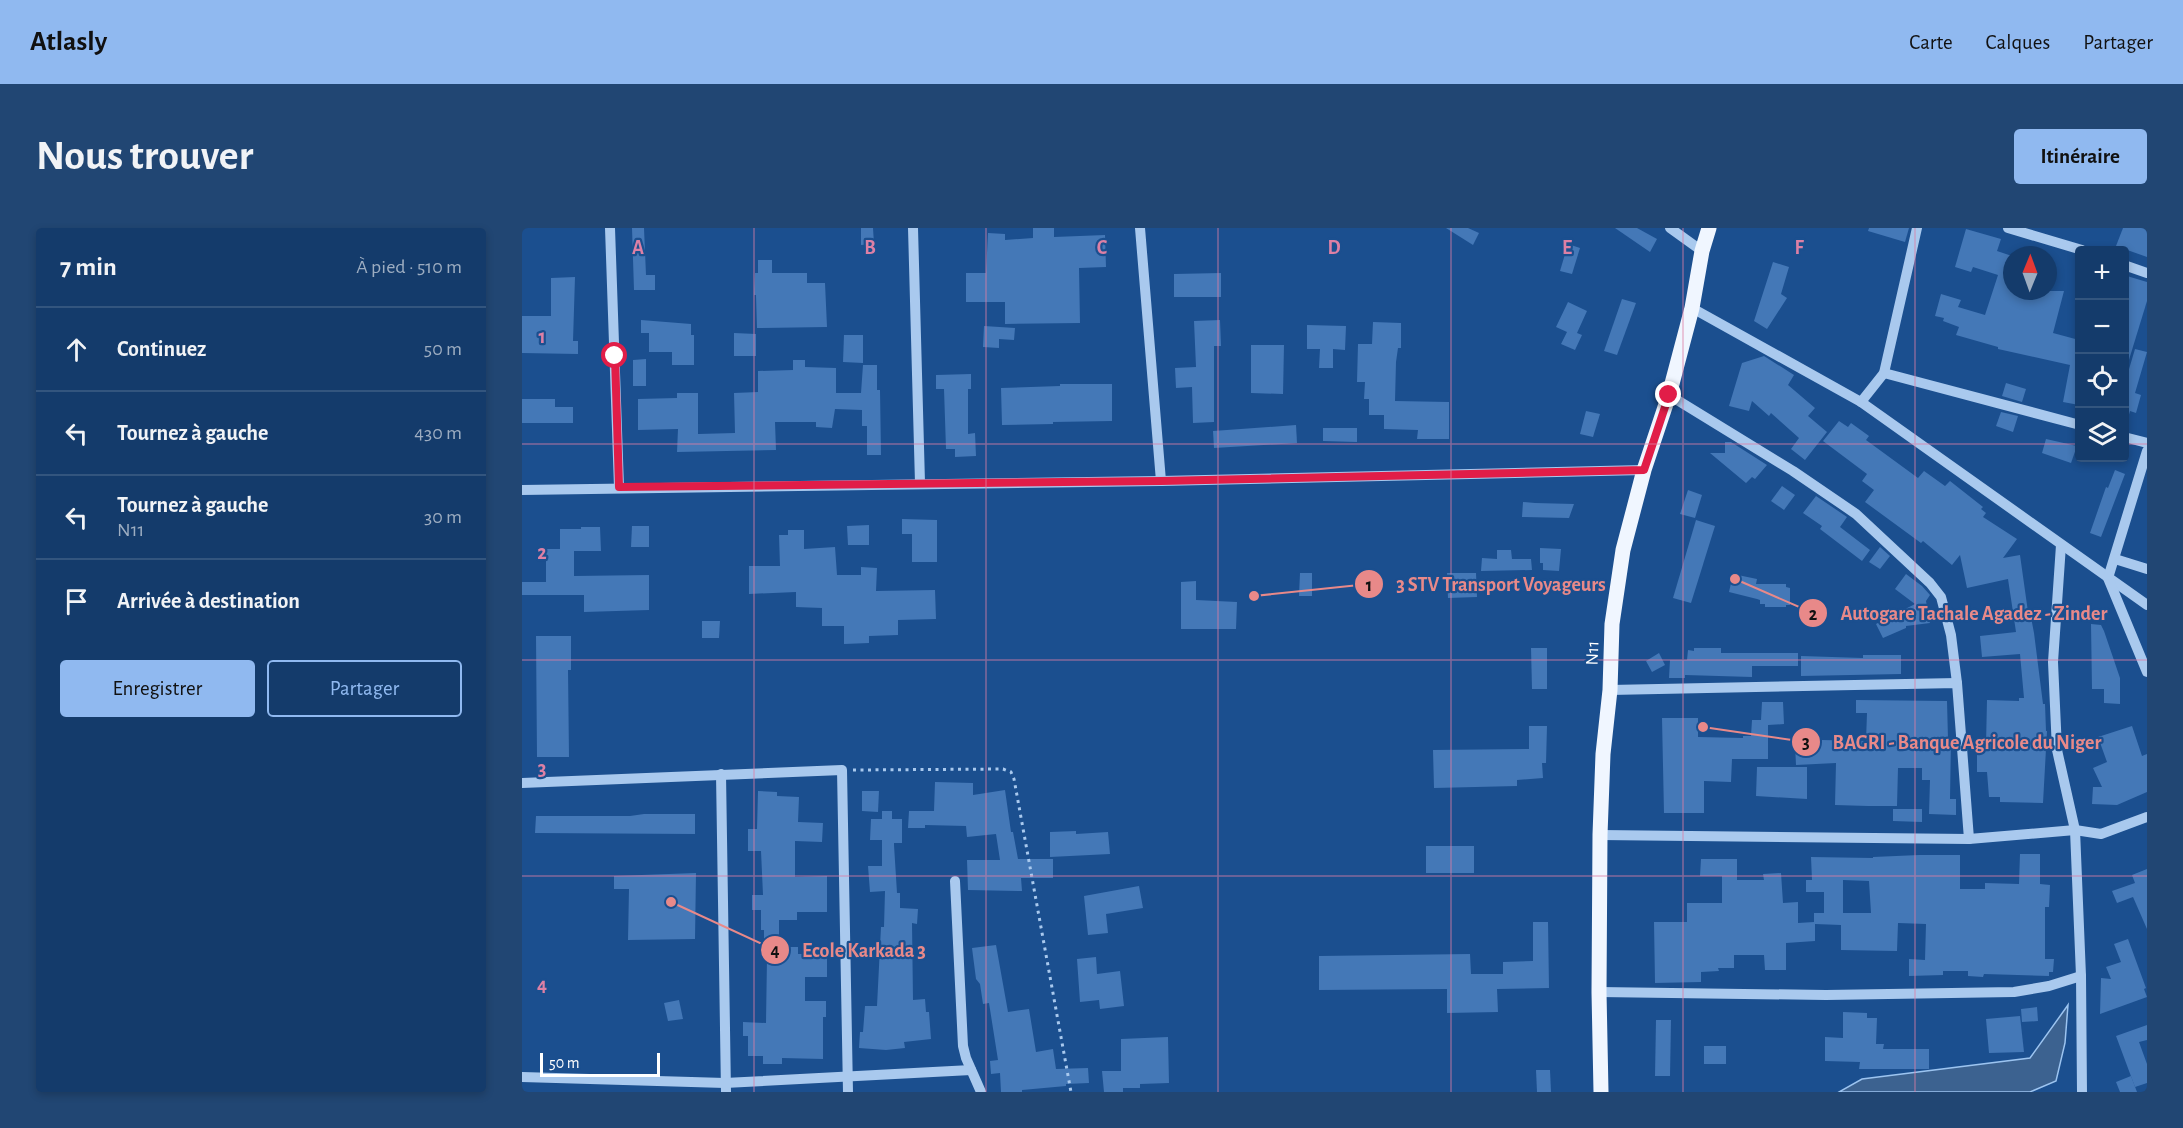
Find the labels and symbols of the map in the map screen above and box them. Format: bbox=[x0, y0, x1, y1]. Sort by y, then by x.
text: A bbox=[632, 238, 644, 258]
text: B bbox=[864, 238, 876, 258]
text: C bbox=[1097, 238, 1108, 258]
text: D bbox=[1327, 238, 1341, 258]
text: E bbox=[1562, 238, 1572, 258]
text: F bbox=[1794, 238, 1804, 258]
north arrow bbox=[2003, 246, 2057, 300]
text: 1 bbox=[538, 327, 546, 347]
route start bbox=[601, 342, 627, 368]
route end bbox=[1655, 381, 1681, 407]
text: 2 bbox=[537, 543, 547, 563]
callout: 3 STV Transport Voyageurs bbox=[1354, 565, 1617, 603]
text: 3 STV Transport Voyageurs bbox=[1396, 575, 1606, 595]
text: 1 bbox=[1366, 577, 1372, 595]
callout: Autogare Tachale Agadez - Zinder bbox=[1798, 594, 2119, 632]
text: Autogare Tachale Agadez - Zinder bbox=[1841, 604, 2107, 624]
text: 2 bbox=[1809, 606, 1818, 624]
street label: N11 bbox=[1584, 640, 1602, 666]
callout: BAGRI - Banque Agricole du Niger bbox=[1791, 723, 2114, 761]
text: BAGRI - Banque Agricole du Niger bbox=[1833, 733, 2101, 753]
text: 3 bbox=[1802, 734, 1810, 752]
text: 3 bbox=[538, 759, 546, 779]
callout: Ecole Karkada 3 bbox=[760, 931, 938, 969]
text: Ecole Karkada 3 bbox=[802, 941, 926, 961]
text: 4 bbox=[770, 942, 780, 960]
text: 4 bbox=[537, 975, 547, 995]
scale bar bbox=[540, 1050, 660, 1078]

